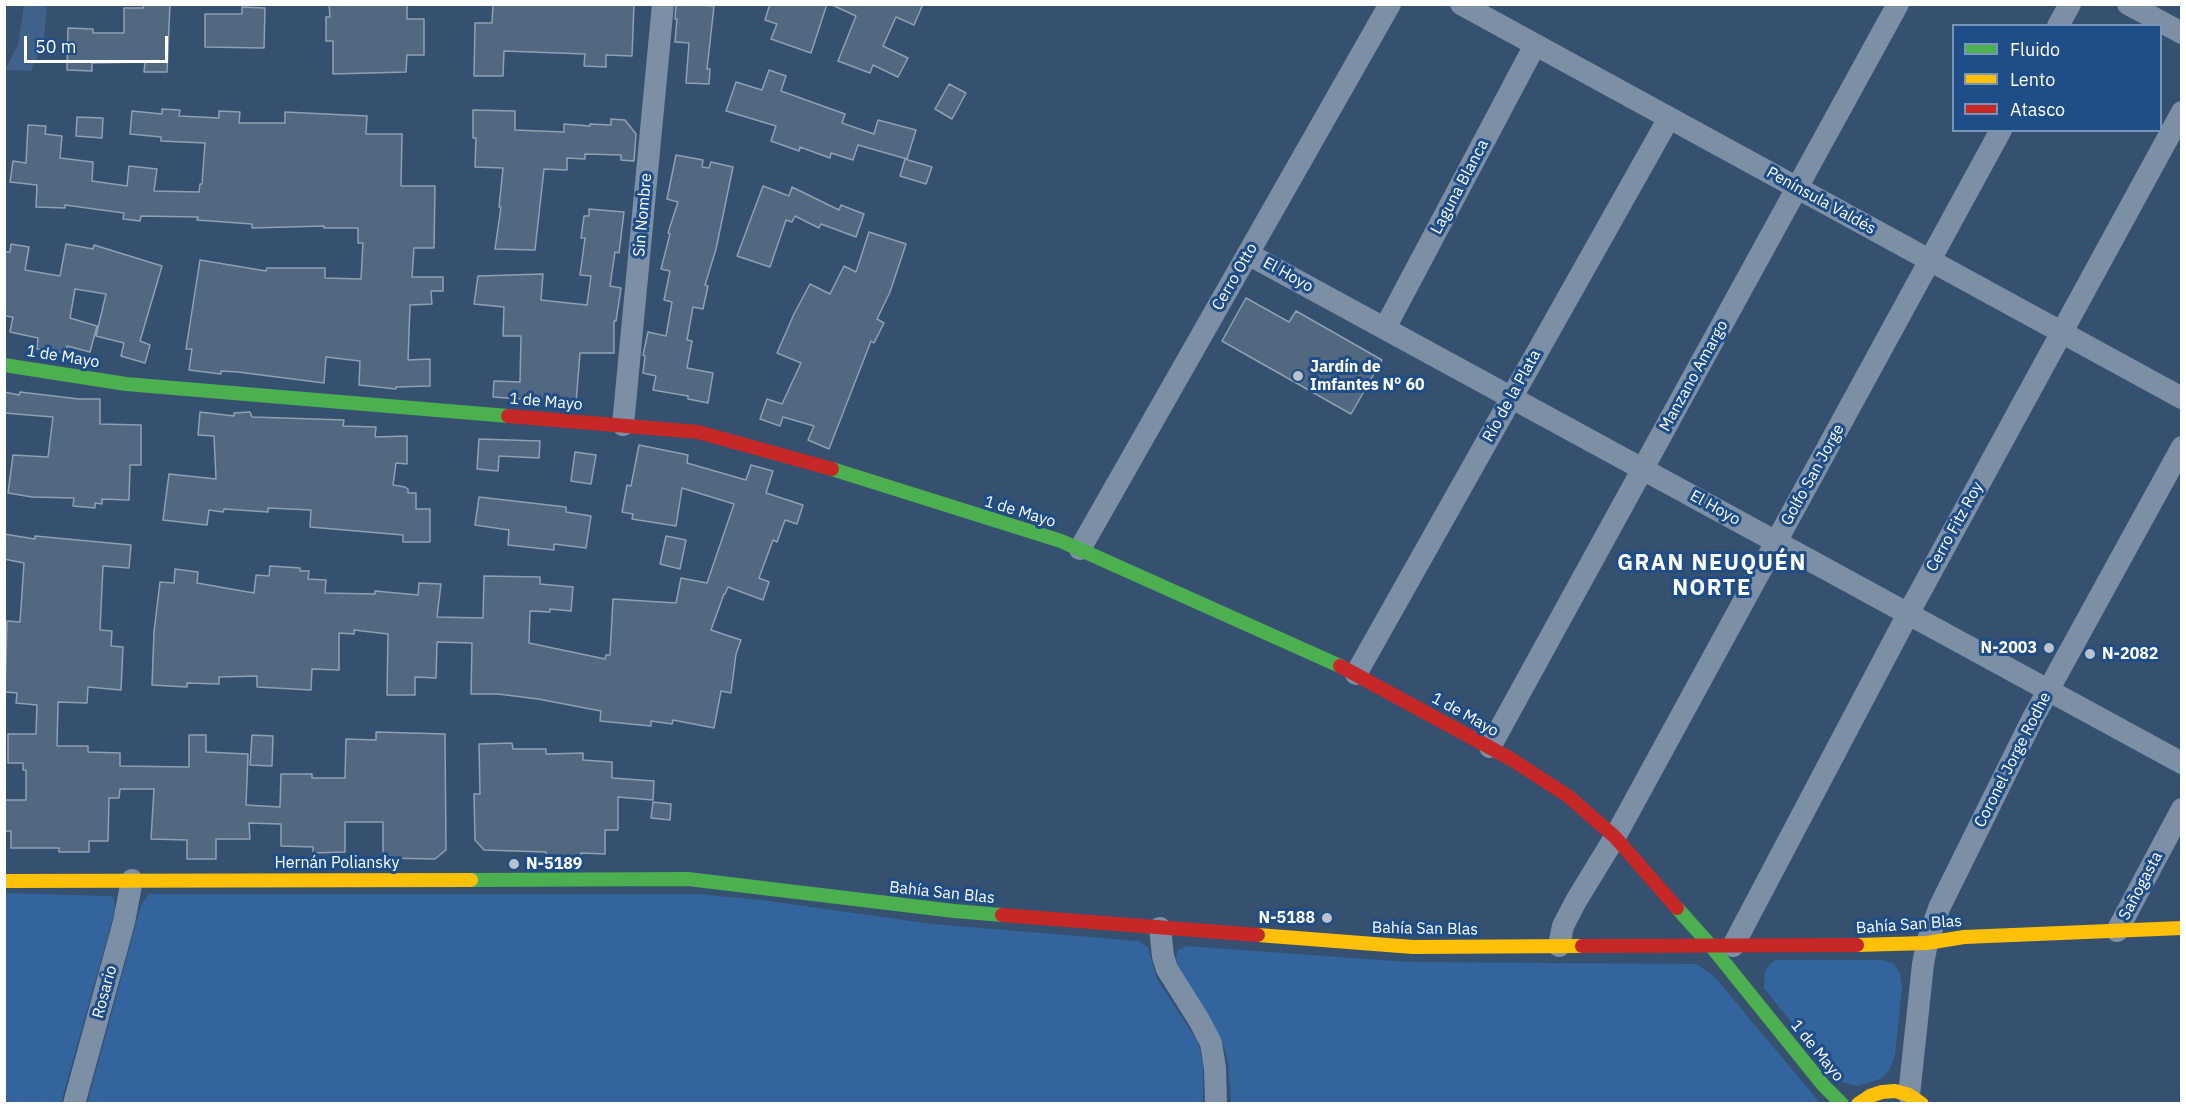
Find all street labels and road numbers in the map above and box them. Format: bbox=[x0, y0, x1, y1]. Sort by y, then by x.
street label: Laguna Blanca bbox=[1427, 136, 1493, 238]
street label: Península Valdés bbox=[1763, 163, 1879, 239]
street label: Sin Nombre bbox=[630, 172, 656, 258]
street label: Cerro Otto bbox=[1208, 240, 1262, 314]
street label: El Hoyo bbox=[1260, 253, 1316, 297]
street label: Manzano Amargo bbox=[1656, 317, 1732, 435]
street label: 1 de Mayo bbox=[25, 342, 101, 372]
street label: Río de la Plata bbox=[1479, 347, 1545, 445]
street label: 1 de Mayo bbox=[509, 389, 583, 415]
street label: Golfo San Jorge bbox=[1777, 421, 1849, 529]
street label: Cerro Fitz Roy bbox=[1922, 479, 1988, 575]
street label: El Hoyo bbox=[1687, 486, 1743, 530]
street label: 1 de Mayo bbox=[982, 492, 1058, 532]
street label: 1 de Mayo bbox=[1428, 689, 1502, 741]
street label: Coronel Jorge Rodhe bbox=[1971, 689, 2055, 831]
street label: Sañogasta bbox=[2115, 849, 2167, 923]
street label: Hernán Poliansky bbox=[275, 853, 399, 873]
street label: Bahía San Blas bbox=[888, 878, 996, 908]
street label: Bahía San Blas bbox=[1855, 912, 1963, 938]
street label: Bahía San Blas bbox=[1372, 918, 1478, 940]
street label: Rosario bbox=[89, 963, 121, 1021]
street label: 1 de Mayo bbox=[1786, 1016, 1848, 1086]

